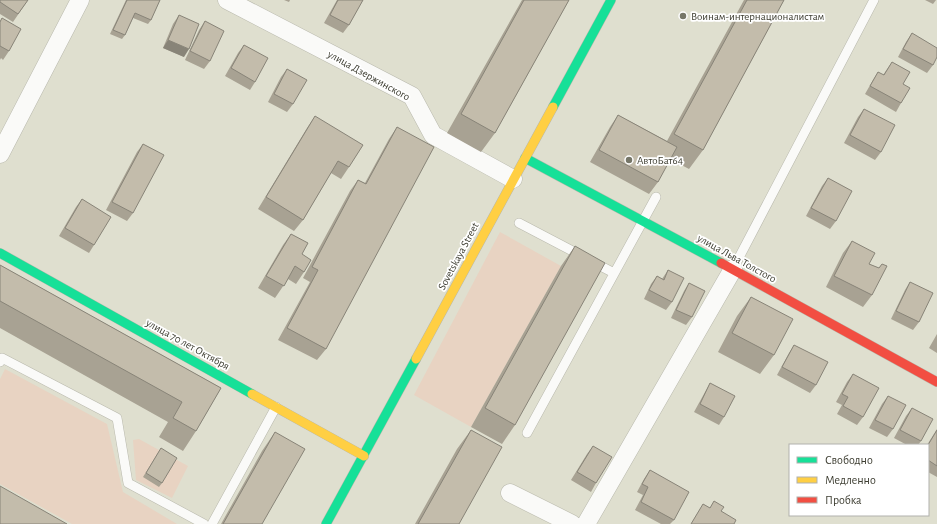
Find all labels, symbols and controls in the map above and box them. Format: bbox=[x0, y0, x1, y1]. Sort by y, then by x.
marker: Воинам-интернационалистам bbox=[678, 11, 688, 21]
place label: Воинам-интернационалистам bbox=[691, 11, 825, 22]
street label: улица Дзержинского bbox=[325, 48, 412, 103]
marker: АвтоБат64 bbox=[624, 155, 634, 165]
place label: АвтоБат64 bbox=[637, 155, 683, 166]
street label: Sovetskaya Street bbox=[436, 220, 481, 292]
street label: улица Льва Толстого bbox=[695, 232, 778, 285]
street label: улица 70 лет Октября bbox=[143, 316, 231, 372]
legend bbox=[789, 444, 929, 516]
text: Свободно bbox=[825, 454, 873, 466]
text: Медленно bbox=[825, 474, 876, 486]
text: Пробка bbox=[825, 494, 862, 506]

